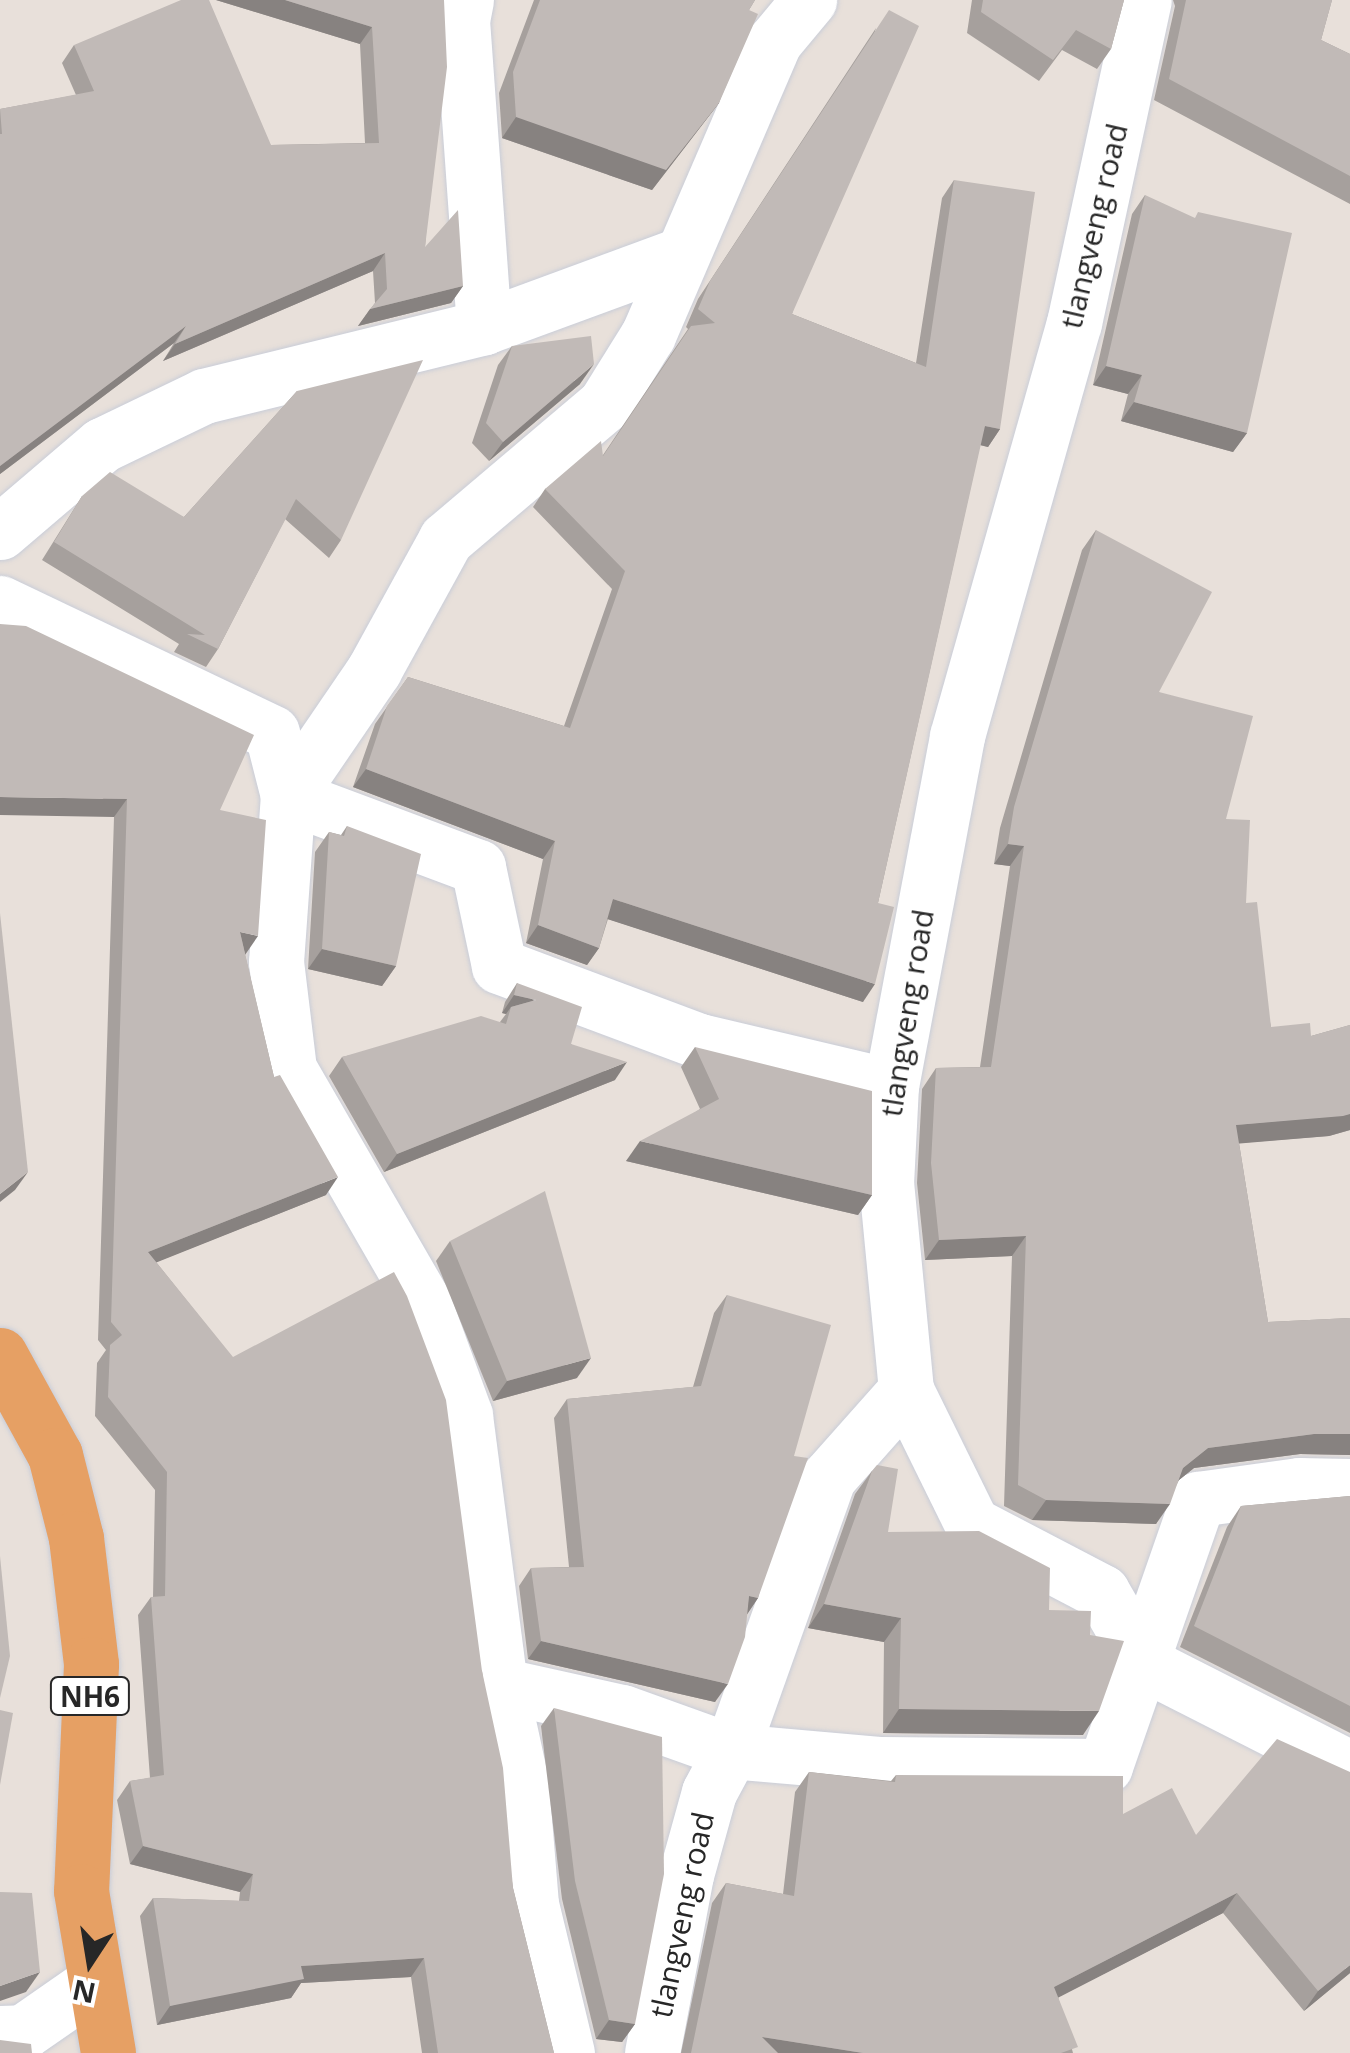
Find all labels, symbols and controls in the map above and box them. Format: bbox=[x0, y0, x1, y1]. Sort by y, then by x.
street label: tlangveng road bbox=[1053, 120, 1135, 332]
street label: tlangveng road bbox=[873, 907, 941, 1119]
road number: NH6 bbox=[48, 1673, 132, 1719]
street label: tlangveng road bbox=[643, 1809, 721, 2021]
north arrow bbox=[40, 1913, 140, 2013]
text: N bbox=[69, 1971, 99, 2013]

